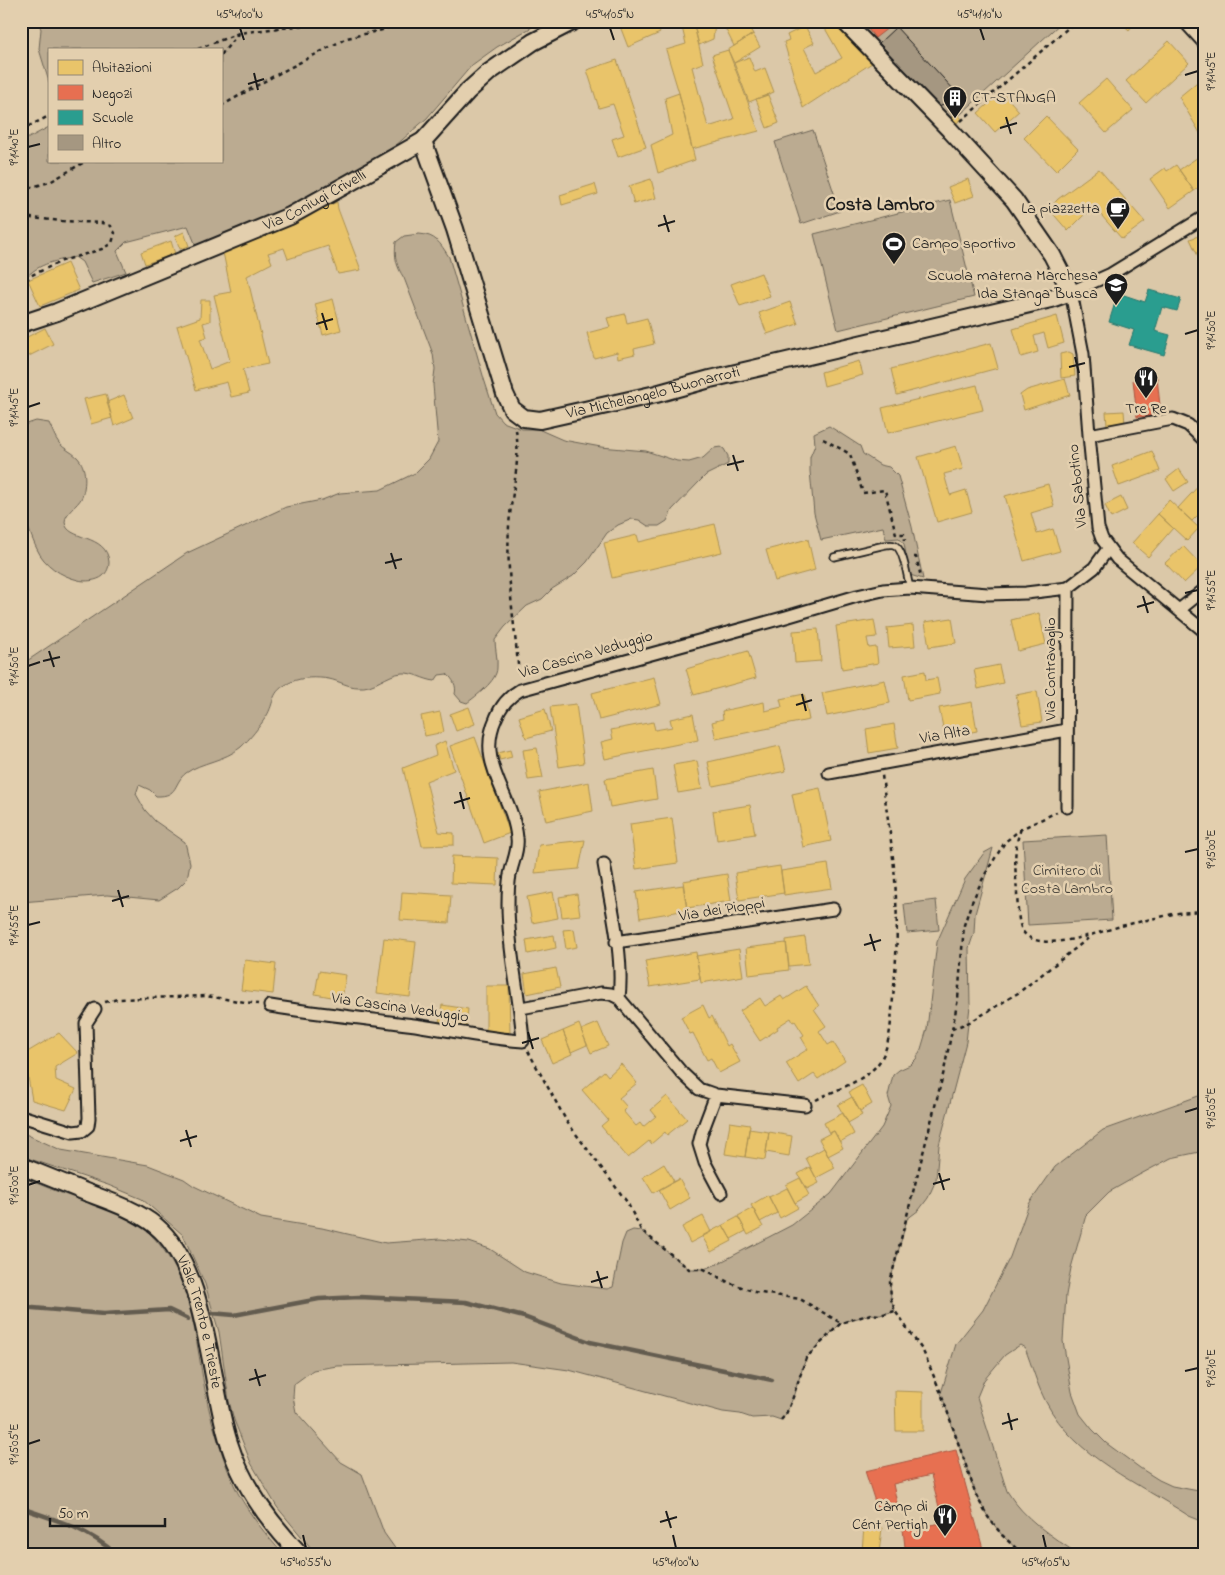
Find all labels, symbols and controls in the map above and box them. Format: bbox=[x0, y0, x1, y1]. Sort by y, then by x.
text: 45°41'00"N bbox=[217, 6, 263, 24]
text: 45°41'05"N bbox=[586, 6, 634, 24]
text: 45°41'10"N bbox=[958, 6, 1002, 24]
legend bbox=[48, 48, 222, 162]
text: 9°14'45"E bbox=[1203, 52, 1221, 90]
text: Abitazioni bbox=[92, 57, 152, 79]
text: Negozi bbox=[92, 83, 132, 106]
building icon: CT-STANGA bbox=[942, 85, 968, 119]
place label: CT-STANGA bbox=[972, 86, 1056, 110]
text: Scuole bbox=[92, 107, 134, 129]
text: 9°14'40"E bbox=[6, 128, 24, 166]
text: Altro bbox=[92, 133, 121, 155]
street label: Via Coniugi Crivelli bbox=[259, 164, 371, 238]
district label: Costa Lambro bbox=[825, 192, 935, 219]
cafe icon: La piazzetta bbox=[1105, 196, 1131, 230]
place label: La piazzetta bbox=[1021, 197, 1100, 221]
sports icon: Campo sportivo bbox=[881, 231, 907, 265]
place label: Campo sportivo bbox=[912, 232, 1016, 256]
place label: Scuola materna Marchesa Ida Stanga Busca bbox=[927, 264, 1098, 306]
school or university icon: Scuola materna Marchesa Ida Stanga Busca bbox=[1103, 272, 1129, 306]
text: 9°14'50"E bbox=[1203, 311, 1221, 349]
street label: Via Michelangelo Buonarroti bbox=[563, 360, 743, 426]
restaurant icon: Tre Re bbox=[1133, 365, 1159, 399]
text: 9°14'45"E bbox=[6, 388, 24, 426]
place label: Tre Re bbox=[1125, 397, 1167, 421]
street label: Via Sabotino bbox=[1062, 443, 1094, 530]
text: 9°14'55"E bbox=[1203, 570, 1221, 610]
street label: Via Contravaglio bbox=[1039, 617, 1063, 722]
street label: Via Cascina Veduggio bbox=[515, 624, 656, 686]
text: 9°14'50"E bbox=[6, 647, 24, 685]
street label: Via Alta bbox=[917, 719, 972, 751]
text: 9°15'00"E bbox=[1203, 829, 1221, 869]
park label: Cimitero di Costa Lambro bbox=[1021, 859, 1113, 901]
street label: Via dei Pioppi bbox=[676, 891, 767, 929]
text: 9°14'55"E bbox=[6, 905, 24, 945]
street label: Via Cascina Veduggio bbox=[329, 986, 470, 1030]
text: 9°15'05"E bbox=[1203, 1088, 1221, 1128]
text: 9°15'00"E bbox=[6, 1165, 24, 1205]
street label: Viale Trento e Trieste bbox=[169, 1250, 228, 1391]
text: 9°15'10"E bbox=[1203, 1349, 1221, 1387]
text: 9°15'05"E bbox=[6, 1424, 24, 1464]
scale bar bbox=[50, 1495, 165, 1527]
place label: Càmp di Cént Pertigh bbox=[852, 1495, 928, 1537]
text: 50 m bbox=[58, 1503, 89, 1525]
restaurant icon: Càmp di Cént Pertigh bbox=[932, 1503, 958, 1537]
text: 45°40'55"N bbox=[280, 1554, 332, 1572]
text: 45°41'00"N bbox=[653, 1554, 699, 1572]
text: 45°41'05"N bbox=[1022, 1554, 1070, 1572]

